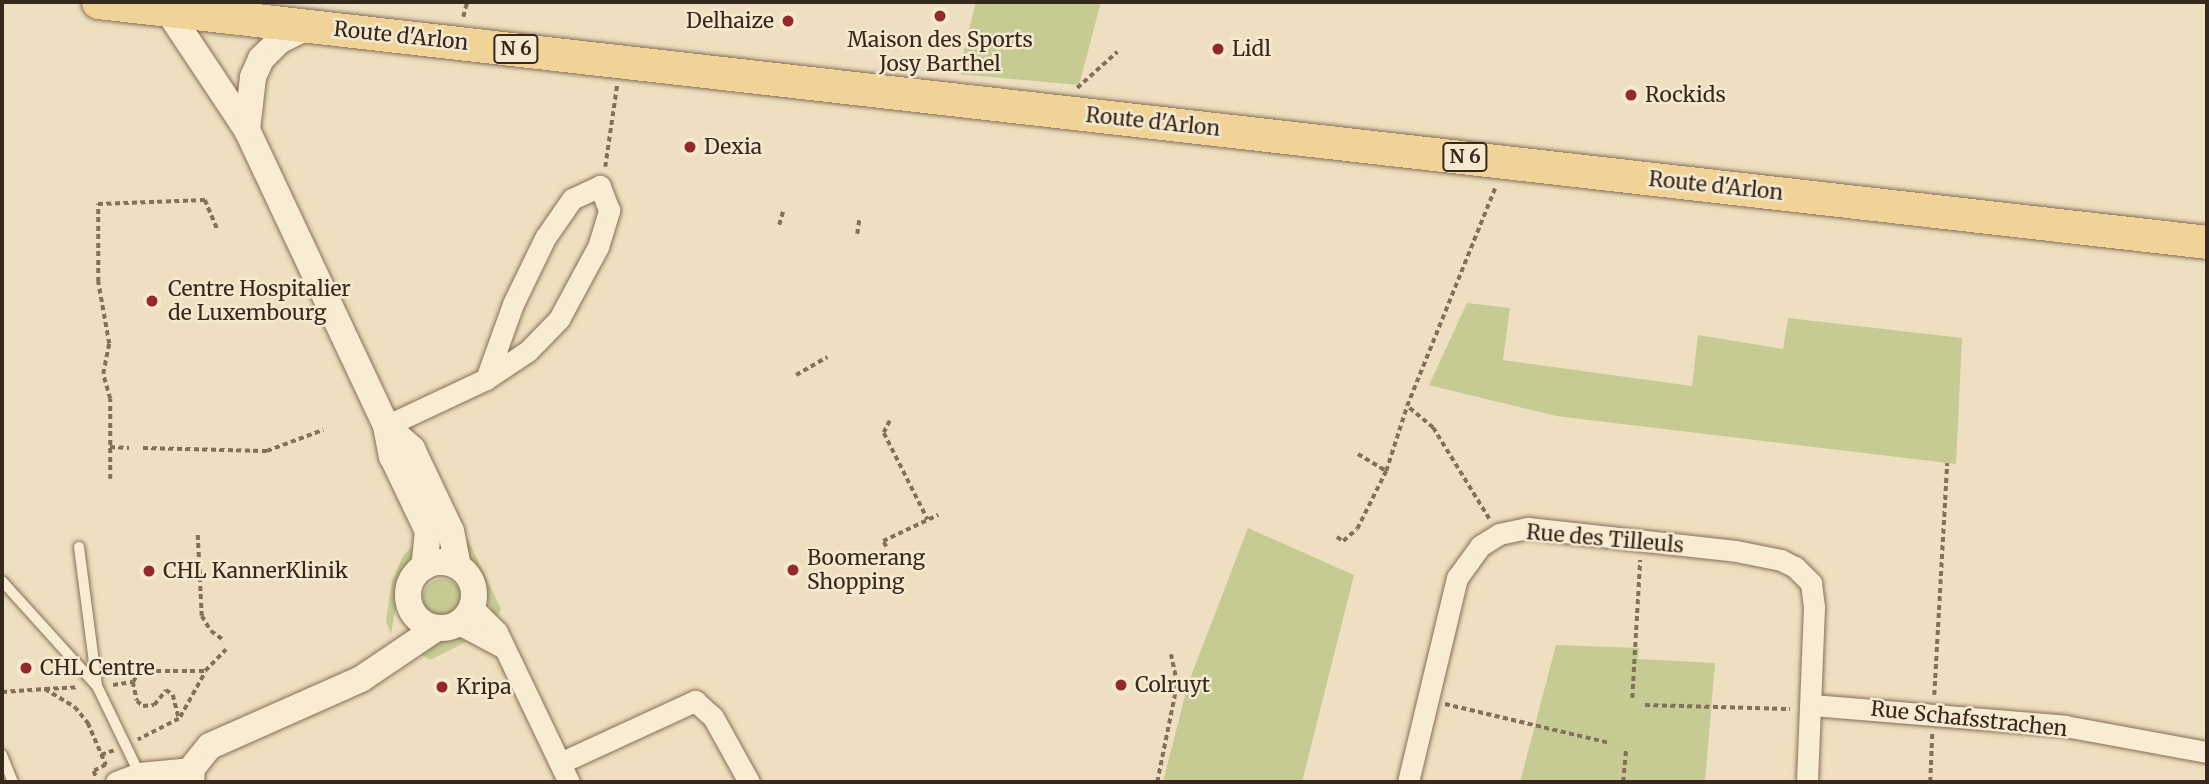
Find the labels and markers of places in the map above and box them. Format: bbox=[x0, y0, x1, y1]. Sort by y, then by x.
place label: Delhaize bbox=[686, 8, 774, 34]
marker: Maison des Sports Josy Barthel bbox=[932, 8, 948, 24]
marker: Delhaize bbox=[780, 13, 796, 29]
place label: Maison des Sports Josy Barthel bbox=[847, 27, 1033, 77]
place label: Lidl bbox=[1232, 36, 1271, 62]
marker: Lidl bbox=[1210, 41, 1226, 57]
place label: Rockids bbox=[1645, 82, 1726, 108]
marker: Rockids bbox=[1623, 87, 1639, 103]
place label: Dexia bbox=[704, 134, 762, 160]
marker: Dexia bbox=[682, 139, 698, 155]
place label: Centre Hospitalier de Luxembourg bbox=[168, 276, 351, 326]
marker: Centre Hospitalier de Luxembourg bbox=[142, 291, 162, 311]
place label: Boomerang Shopping bbox=[807, 545, 925, 595]
place label: CHL KannerKlinik bbox=[163, 558, 348, 584]
marker: Boomerang Shopping bbox=[785, 562, 801, 578]
marker: CHL KannerKlinik bbox=[141, 563, 157, 579]
place label: CHL Centre bbox=[40, 655, 155, 681]
marker: CHL Centre bbox=[18, 660, 34, 676]
place label: Colruyt bbox=[1135, 672, 1210, 698]
place label: Kripa bbox=[456, 674, 511, 700]
marker: Colruyt bbox=[1113, 677, 1129, 693]
marker: Kripa bbox=[434, 679, 450, 695]

